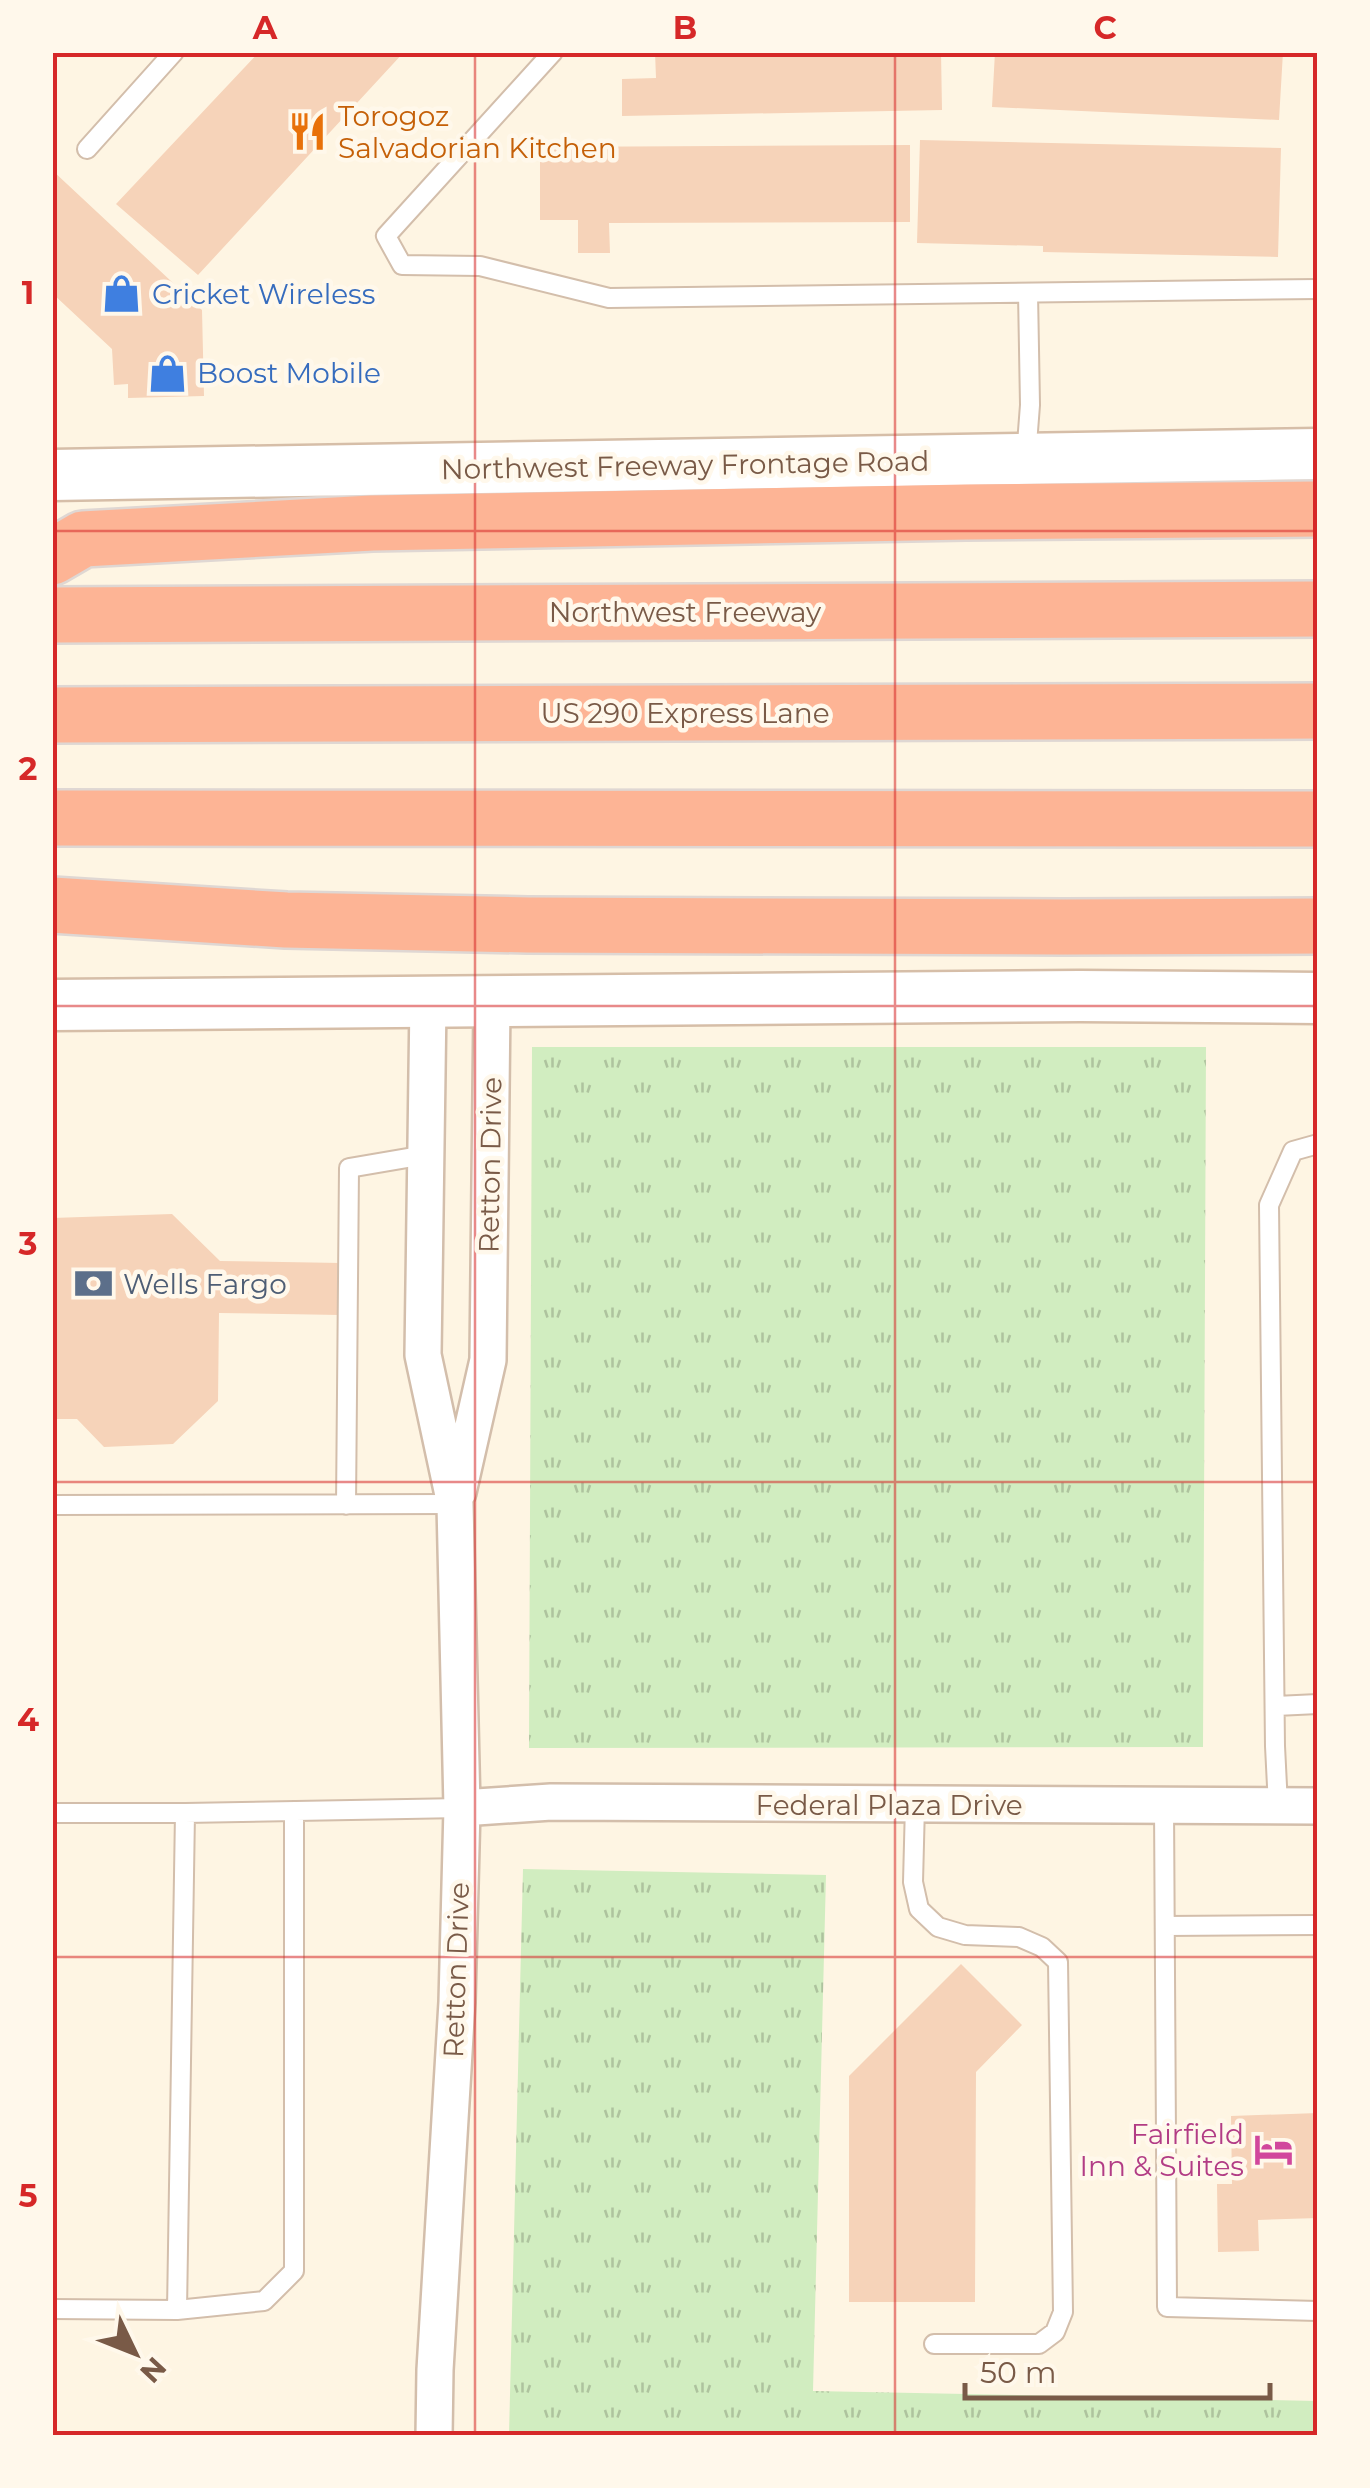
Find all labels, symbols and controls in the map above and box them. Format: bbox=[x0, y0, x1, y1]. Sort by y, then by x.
text: A bbox=[252, 8, 278, 47]
text: B bbox=[673, 8, 697, 47]
text: C bbox=[1093, 8, 1117, 47]
place label: Torogoz Salvadorian Kitchen bbox=[338, 99, 617, 165]
restaurant icon: Torogoz Salvadorian Kitchen bbox=[287, 111, 329, 153]
text: 1 bbox=[22, 273, 34, 312]
shop icon: Cricket Wireless bbox=[101, 273, 143, 315]
place label: Cricket Wireless bbox=[152, 277, 375, 311]
shop icon: Boost Mobile bbox=[146, 352, 188, 394]
place label: Boost Mobile bbox=[197, 356, 381, 390]
street label: Northwest Freeway Frontage Road bbox=[440, 444, 930, 486]
street label: Northwest Freeway bbox=[549, 595, 822, 629]
street label: US 290 Express Lane bbox=[540, 696, 830, 730]
text: 2 bbox=[19, 749, 37, 788]
street label: Retton Drive bbox=[471, 1077, 509, 1253]
text: 3 bbox=[18, 1224, 37, 1263]
bank icon: Wells Fargo bbox=[72, 1263, 114, 1305]
place label: Wells Fargo bbox=[123, 1267, 287, 1301]
text: 4 bbox=[17, 1700, 39, 1739]
street label: Federal Plaza Drive bbox=[755, 1788, 1023, 1822]
street label: Retton Drive bbox=[436, 1881, 476, 2059]
place label: Fairfield Inn & Suites bbox=[1080, 2117, 1244, 2183]
hotel icon: Fairfield Inn & Suites bbox=[1253, 2129, 1295, 2171]
text: 5 bbox=[18, 2176, 38, 2215]
north arrow bbox=[85, 2303, 185, 2403]
scale bar bbox=[965, 2338, 1270, 2400]
text: N bbox=[133, 2350, 173, 2390]
text: 50 m bbox=[980, 2354, 1057, 2391]

